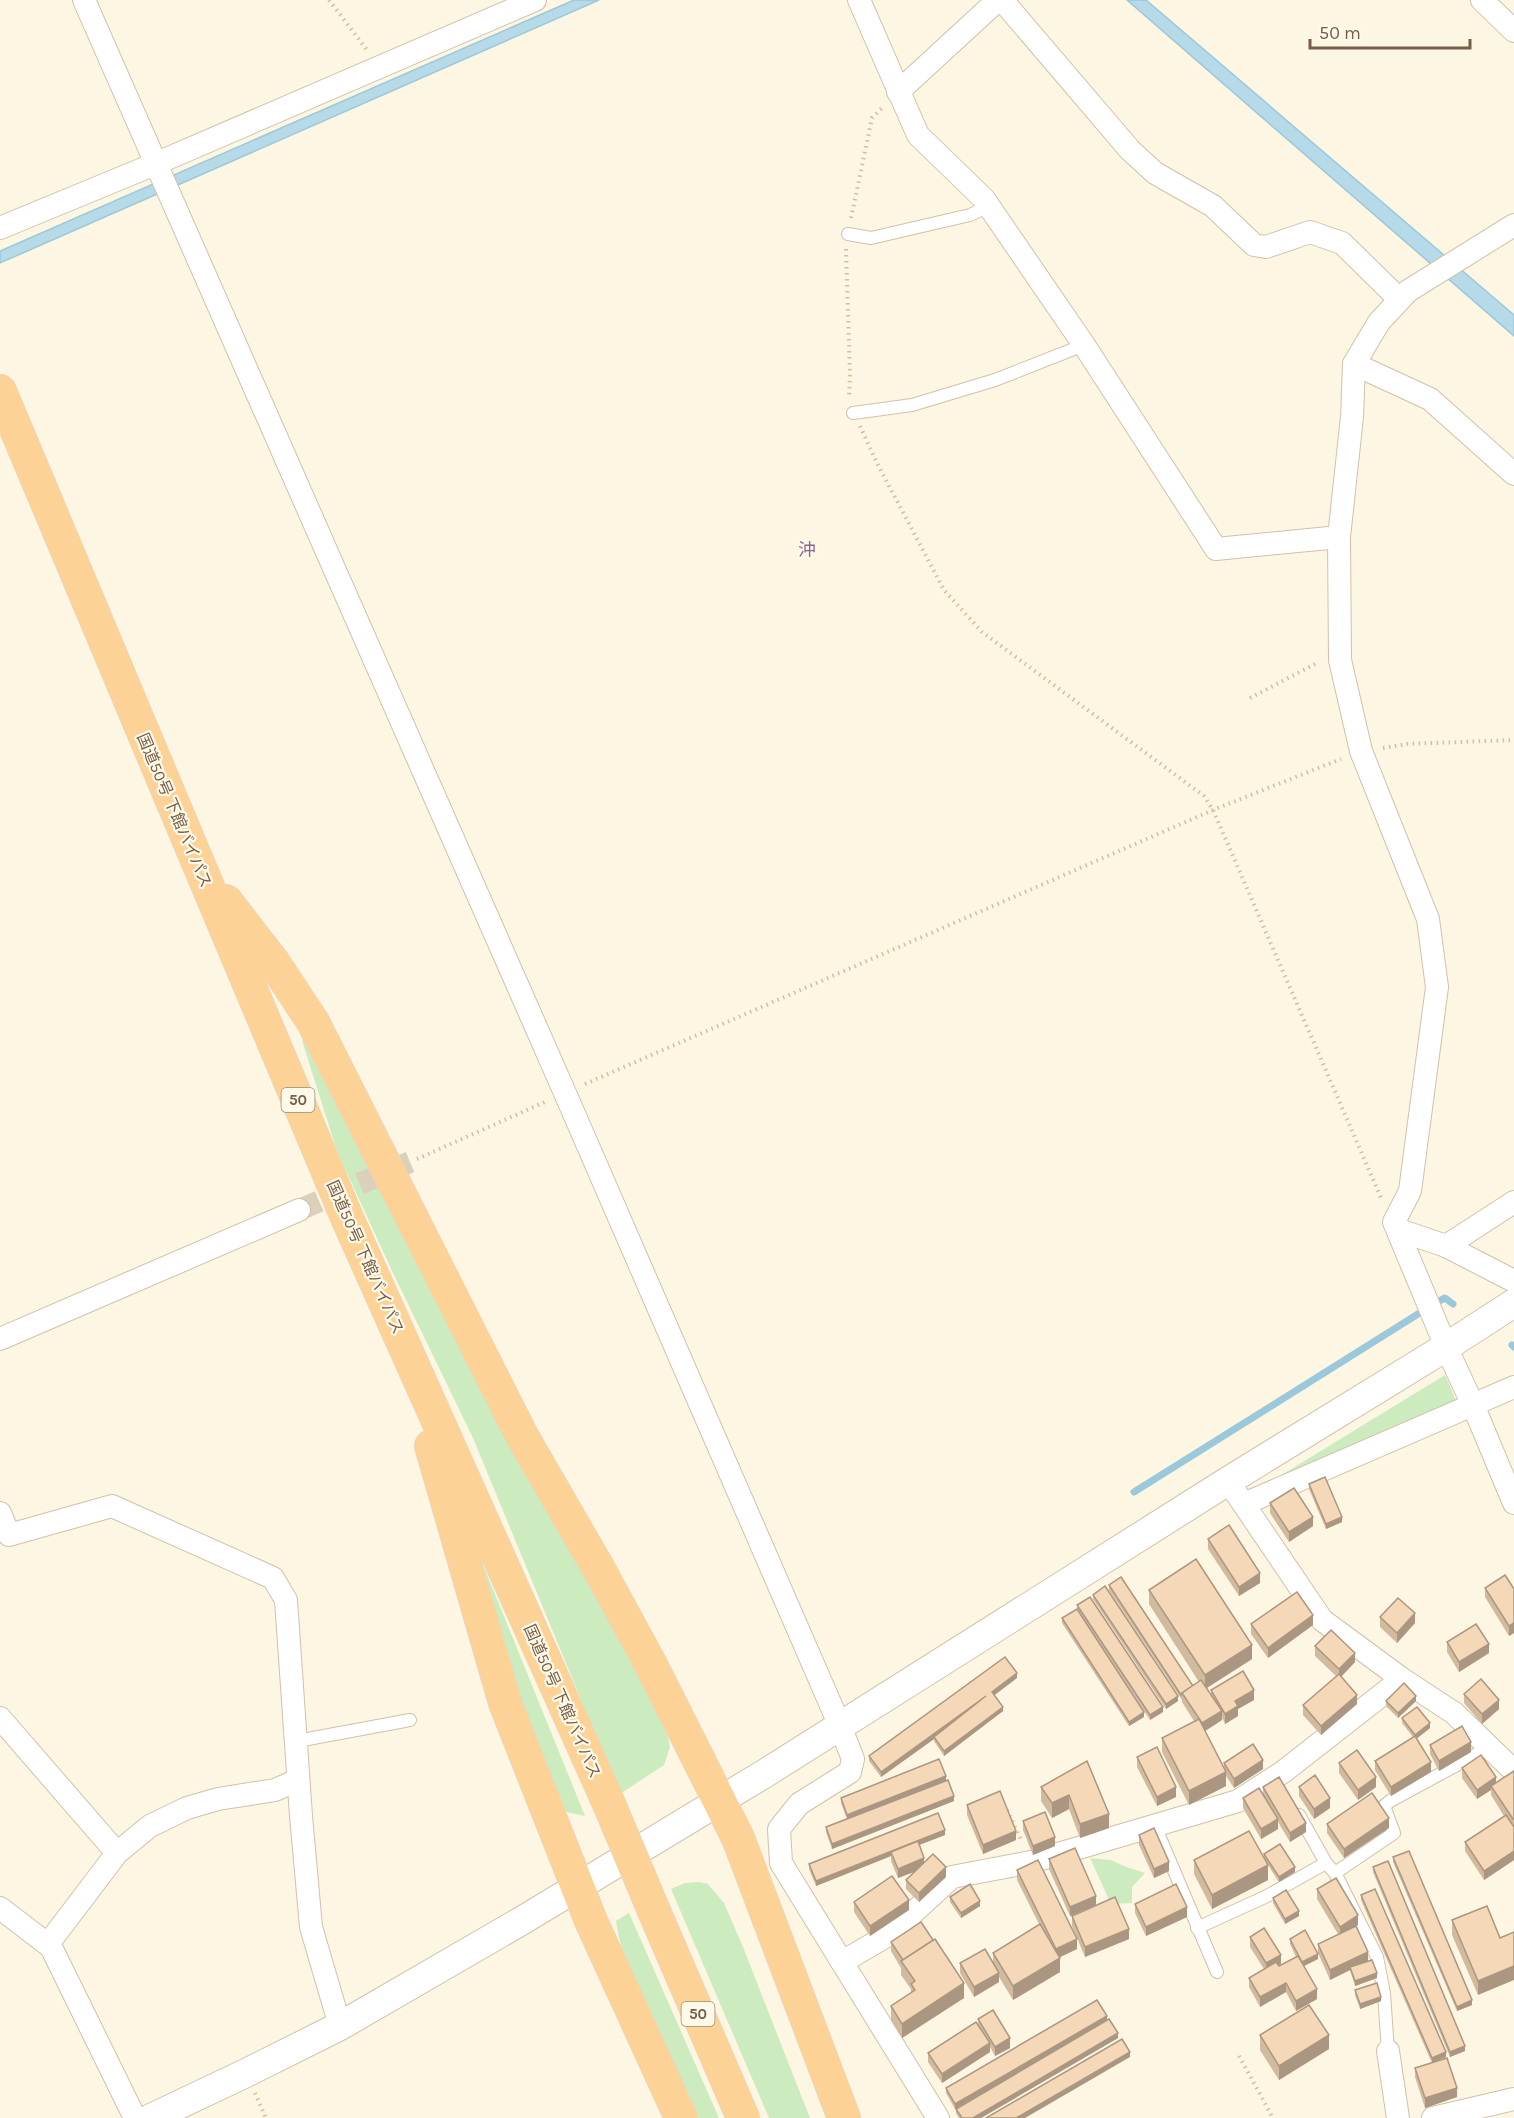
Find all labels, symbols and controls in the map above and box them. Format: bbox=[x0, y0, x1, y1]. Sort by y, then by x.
scale bar bbox=[1310, 12, 1470, 50]
text: 50 m bbox=[1319, 22, 1361, 44]
district label: 沖 bbox=[798, 539, 816, 561]
street label: 国道50号 下館バイパス bbox=[133, 730, 216, 890]
road number: 50 bbox=[282, 1088, 314, 1112]
street label: 国道50号 下館バイパス bbox=[323, 1178, 408, 1337]
street label: 国道50号 下館バイパス bbox=[520, 1622, 605, 1781]
road number: 50 bbox=[682, 2002, 714, 2026]

